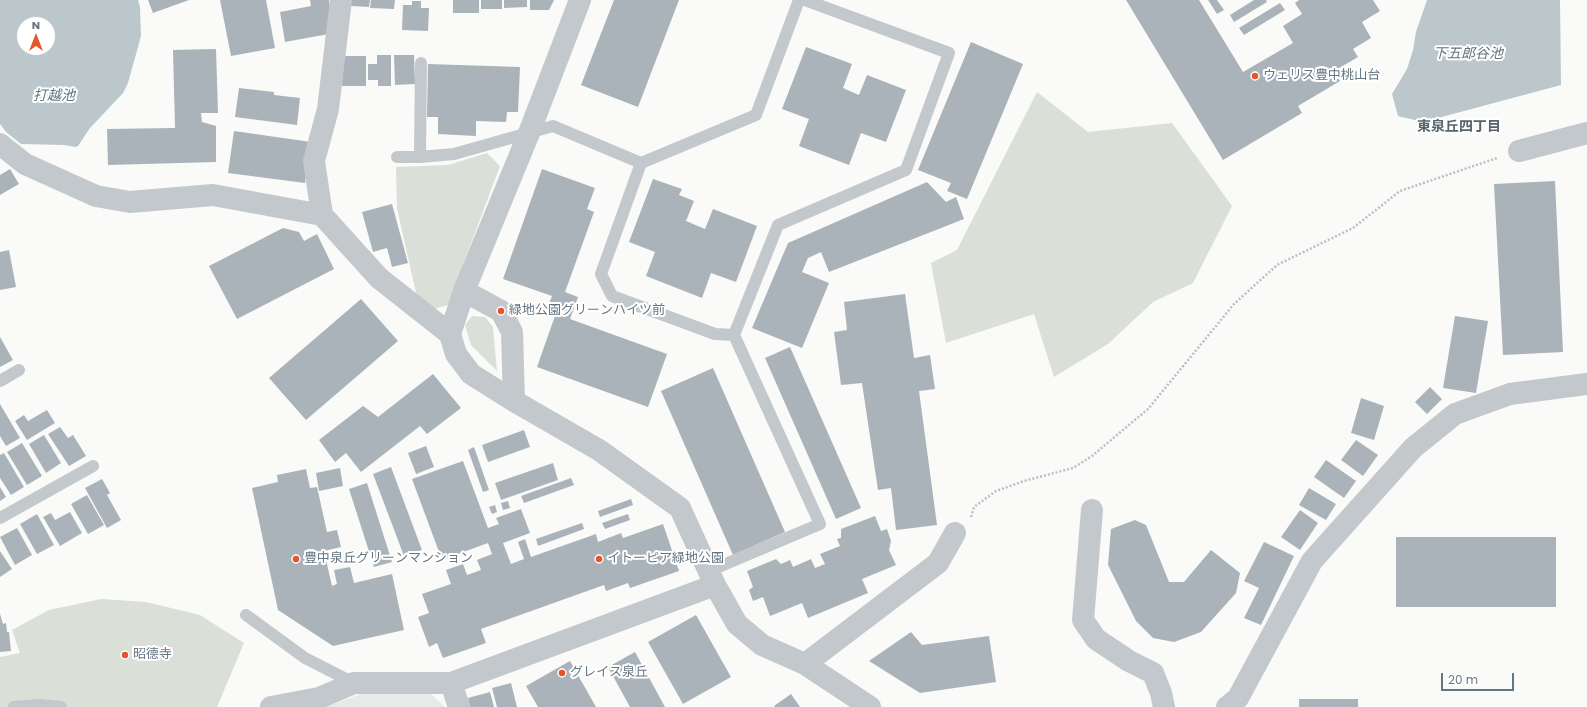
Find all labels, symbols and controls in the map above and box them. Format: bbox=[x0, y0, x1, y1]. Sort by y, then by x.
north arrow bbox=[16, 16, 56, 56]
text: N bbox=[32, 17, 40, 33]
water label: 下五郎谷池 bbox=[1433, 46, 1503, 62]
place label: ウェリス豊中桃山台 bbox=[1263, 68, 1380, 84]
marker: ウェリス豊中桃山台 bbox=[1250, 71, 1260, 81]
water label: 打越池 bbox=[33, 88, 75, 104]
district label: 東泉丘四丁目 bbox=[1417, 119, 1501, 135]
place label: 緑地公園グリーンハイツ前 bbox=[509, 303, 665, 319]
marker: 緑地公園グリーンハイツ前 bbox=[496, 306, 506, 316]
place label: 豊中泉丘グリーンマンション bbox=[304, 551, 473, 567]
place label: イトーピア緑地公園 bbox=[607, 551, 724, 567]
marker: 豊中泉丘グリーンマンション bbox=[291, 554, 301, 564]
marker: イトーピア緑地公園 bbox=[594, 554, 604, 564]
place label: 昭德寺 bbox=[133, 647, 172, 663]
marker: 昭德寺 bbox=[120, 650, 130, 660]
place label: グレイス泉丘 bbox=[570, 665, 648, 681]
scale bar bbox=[1443, 665, 1516, 691]
marker: グレイス泉丘 bbox=[557, 668, 567, 678]
text: 20 m bbox=[1448, 671, 1478, 688]

